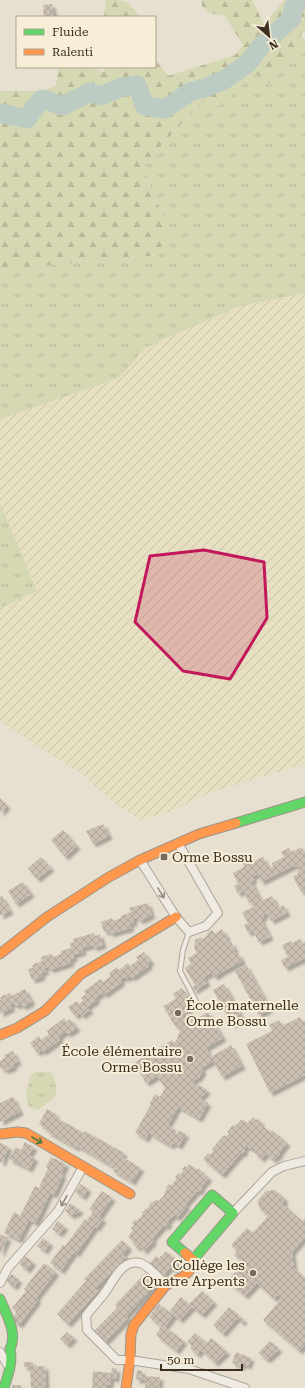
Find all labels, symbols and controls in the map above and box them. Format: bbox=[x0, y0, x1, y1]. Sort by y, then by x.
legend bbox=[16, 16, 156, 68]
north arrow bbox=[249, 16, 289, 56]
text: Fluide bbox=[52, 25, 89, 39]
text: N bbox=[266, 37, 280, 52]
text: Ralenti bbox=[52, 45, 93, 59]
place label: Orme Bossu bbox=[172, 849, 253, 865]
marker: Orme Bossu bbox=[159, 852, 169, 862]
one-way arrow bbox=[157, 887, 165, 898]
place label: École maternelle Orme Bossu bbox=[186, 997, 299, 1029]
marker: École maternelle Orme Bossu bbox=[173, 1008, 183, 1018]
place label: École élémentaire Orme Bossu bbox=[61, 1043, 182, 1075]
marker: École élémentaire Orme Bossu bbox=[185, 1054, 195, 1064]
one-way arrow bbox=[31, 1137, 43, 1145]
one-way arrow bbox=[60, 1195, 67, 1207]
place label: Collège les Quatre Arpents bbox=[142, 1257, 245, 1289]
marker: Collège les Quatre Arpents bbox=[248, 1268, 258, 1278]
scale bar bbox=[161, 1346, 242, 1372]
text: 50 m bbox=[167, 1353, 194, 1367]

